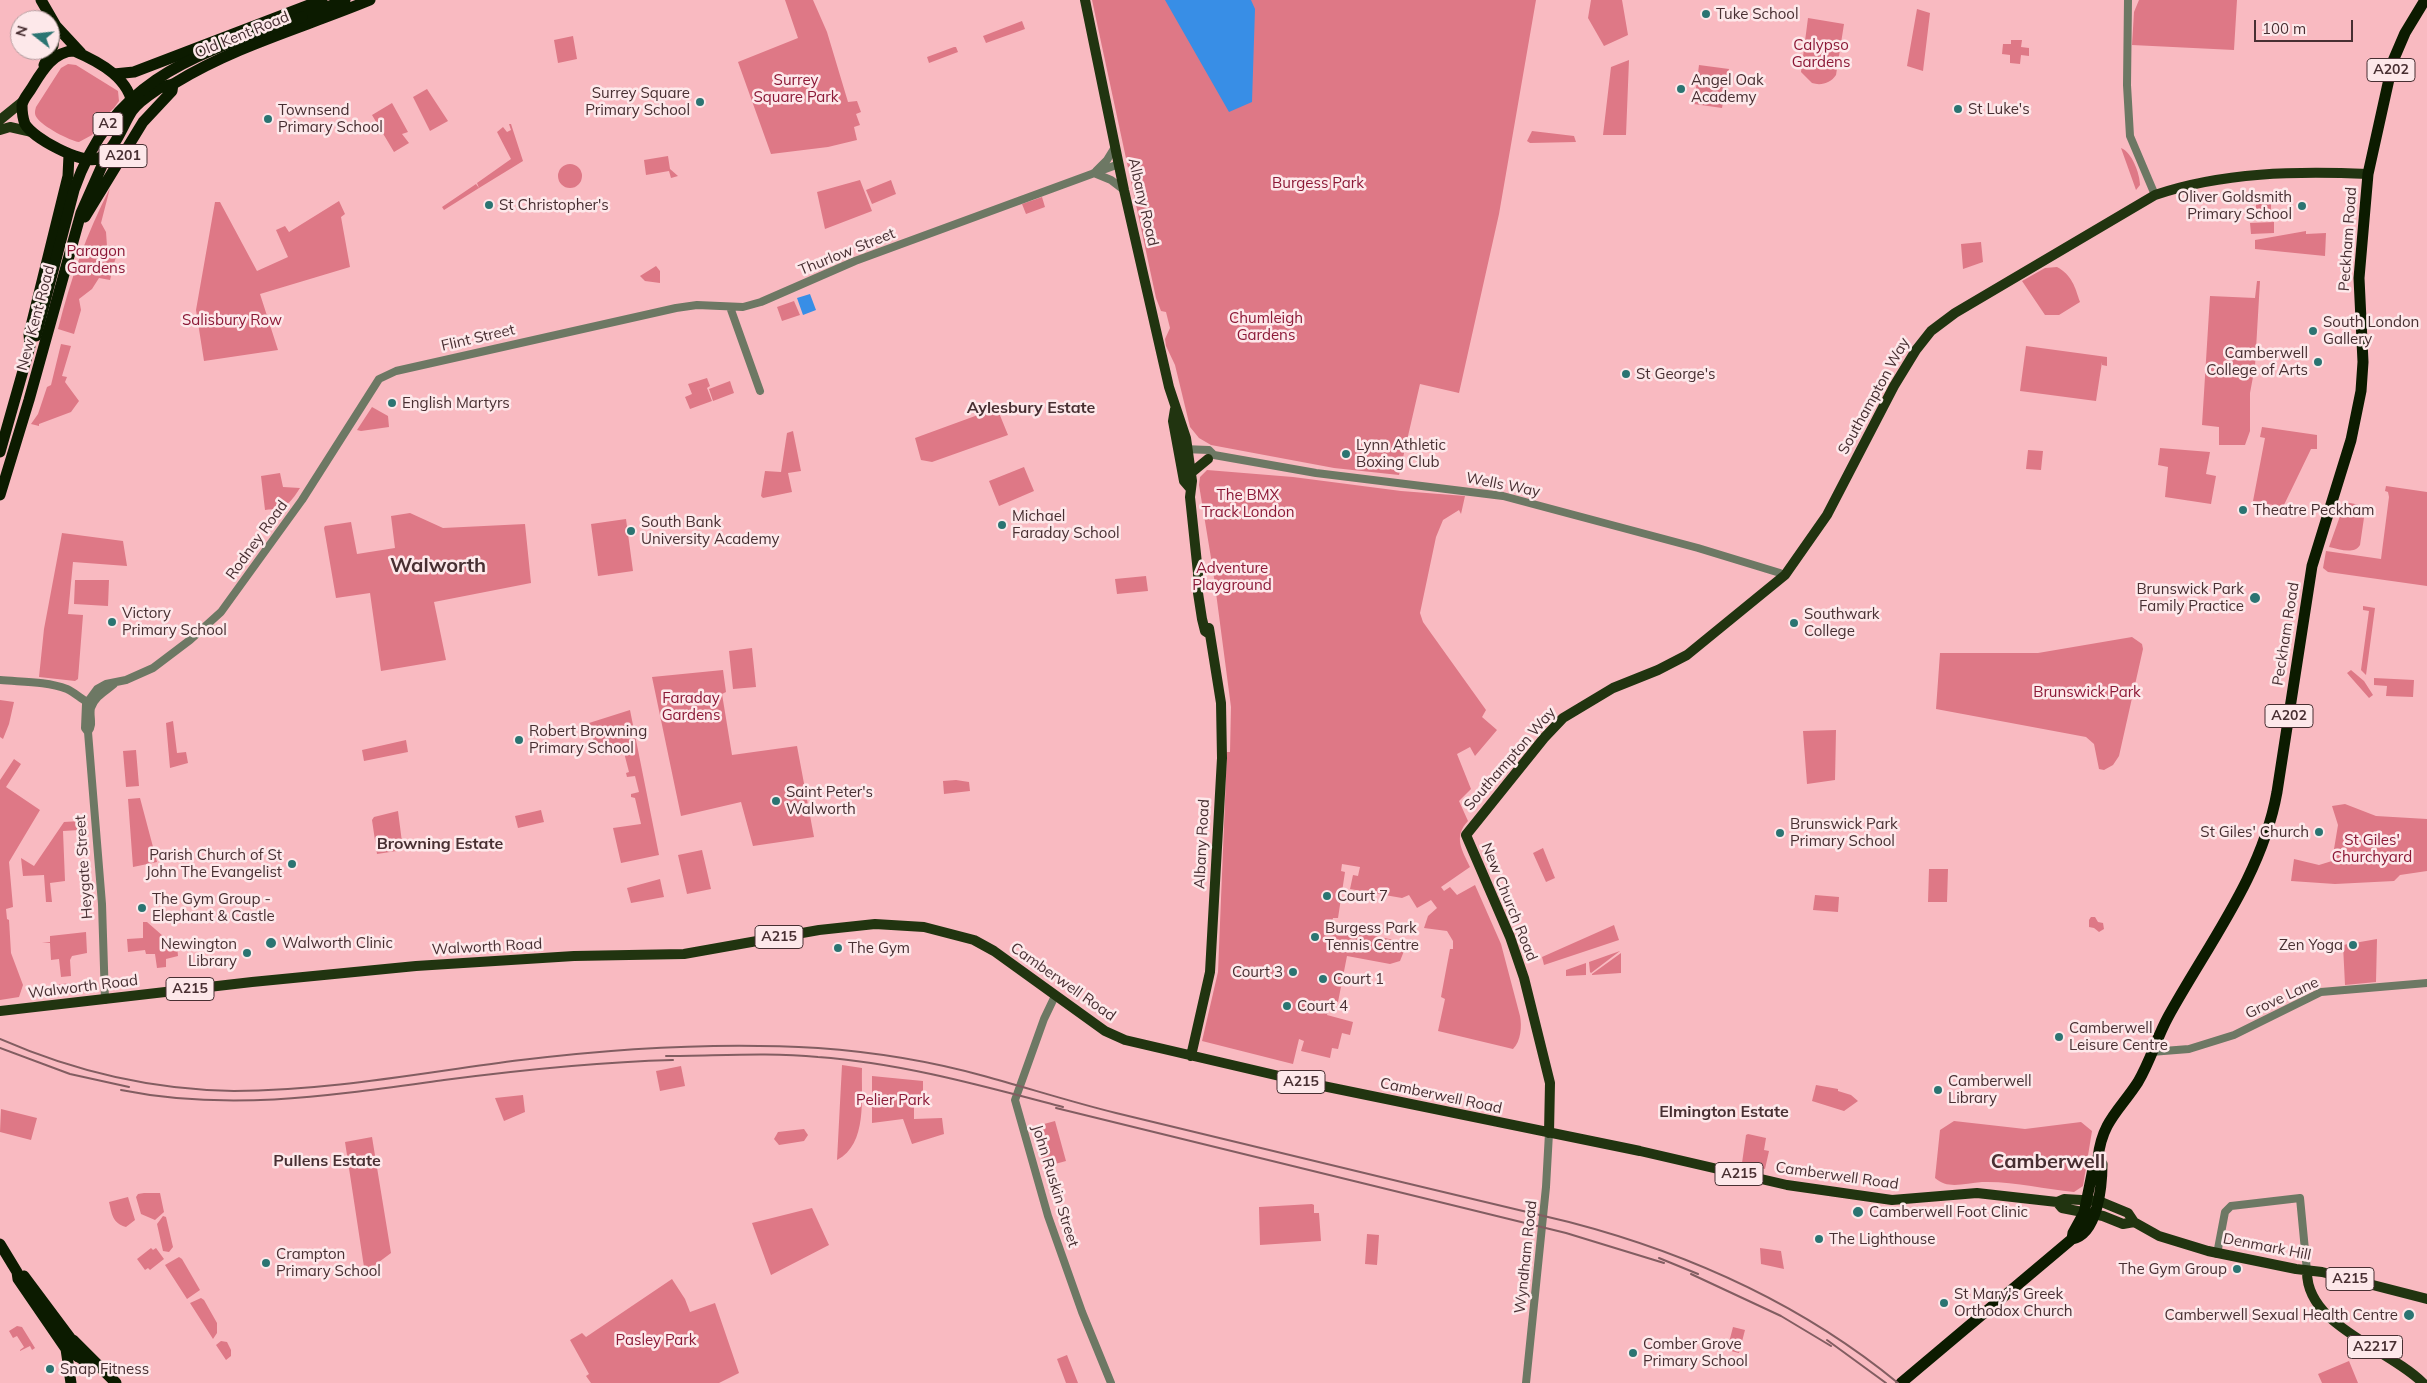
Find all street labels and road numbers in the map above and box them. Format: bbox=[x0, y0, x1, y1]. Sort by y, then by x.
street label: Old Kent Road bbox=[192, 8, 292, 62]
road number: A202 bbox=[2367, 58, 2415, 82]
road number: A2 bbox=[93, 112, 123, 136]
road number: A201 bbox=[99, 144, 147, 168]
street label: Albany Road bbox=[1124, 156, 1162, 248]
street label: Peckham Road bbox=[2335, 186, 2361, 292]
street label: Thurlow Street bbox=[796, 224, 898, 280]
street label: New Kent Road bbox=[13, 263, 59, 373]
street label: Flint Street bbox=[439, 321, 517, 355]
street label: Southampton Way bbox=[1834, 334, 1914, 458]
street label: Wells Way bbox=[1464, 469, 1542, 501]
street label: Rodney Road bbox=[222, 497, 292, 583]
street label: Peckham Road bbox=[2269, 581, 2303, 687]
street label: Southampton Way bbox=[1460, 704, 1560, 814]
road number: A202 bbox=[2265, 704, 2313, 728]
street label: Albany Road bbox=[1191, 799, 1213, 889]
street label: Heygate Street bbox=[71, 814, 97, 920]
street label: New Church Road bbox=[1477, 840, 1541, 964]
road number: A215 bbox=[755, 926, 803, 949]
street label: Walworth Road bbox=[431, 935, 543, 959]
street label: Camberwell Road bbox=[1007, 939, 1119, 1025]
street label: Walworth Road bbox=[27, 971, 139, 1003]
street label: Grove Lane bbox=[2242, 973, 2322, 1023]
road number: A215 bbox=[166, 978, 214, 1001]
road number: A215 bbox=[1277, 1070, 1325, 1094]
street label: Camberwell Road bbox=[1378, 1074, 1504, 1118]
street label: John Ruskin Street bbox=[1028, 1123, 1082, 1249]
street label: Camberwell Road bbox=[1774, 1158, 1900, 1194]
road number: A215 bbox=[1715, 1162, 1763, 1186]
street label: Wyndham Road bbox=[1511, 1200, 1541, 1314]
street label: Denmark Hill bbox=[2221, 1230, 2313, 1264]
road number: A215 bbox=[2326, 1268, 2374, 1290]
road number: A2217 bbox=[2348, 1335, 2402, 1358]

